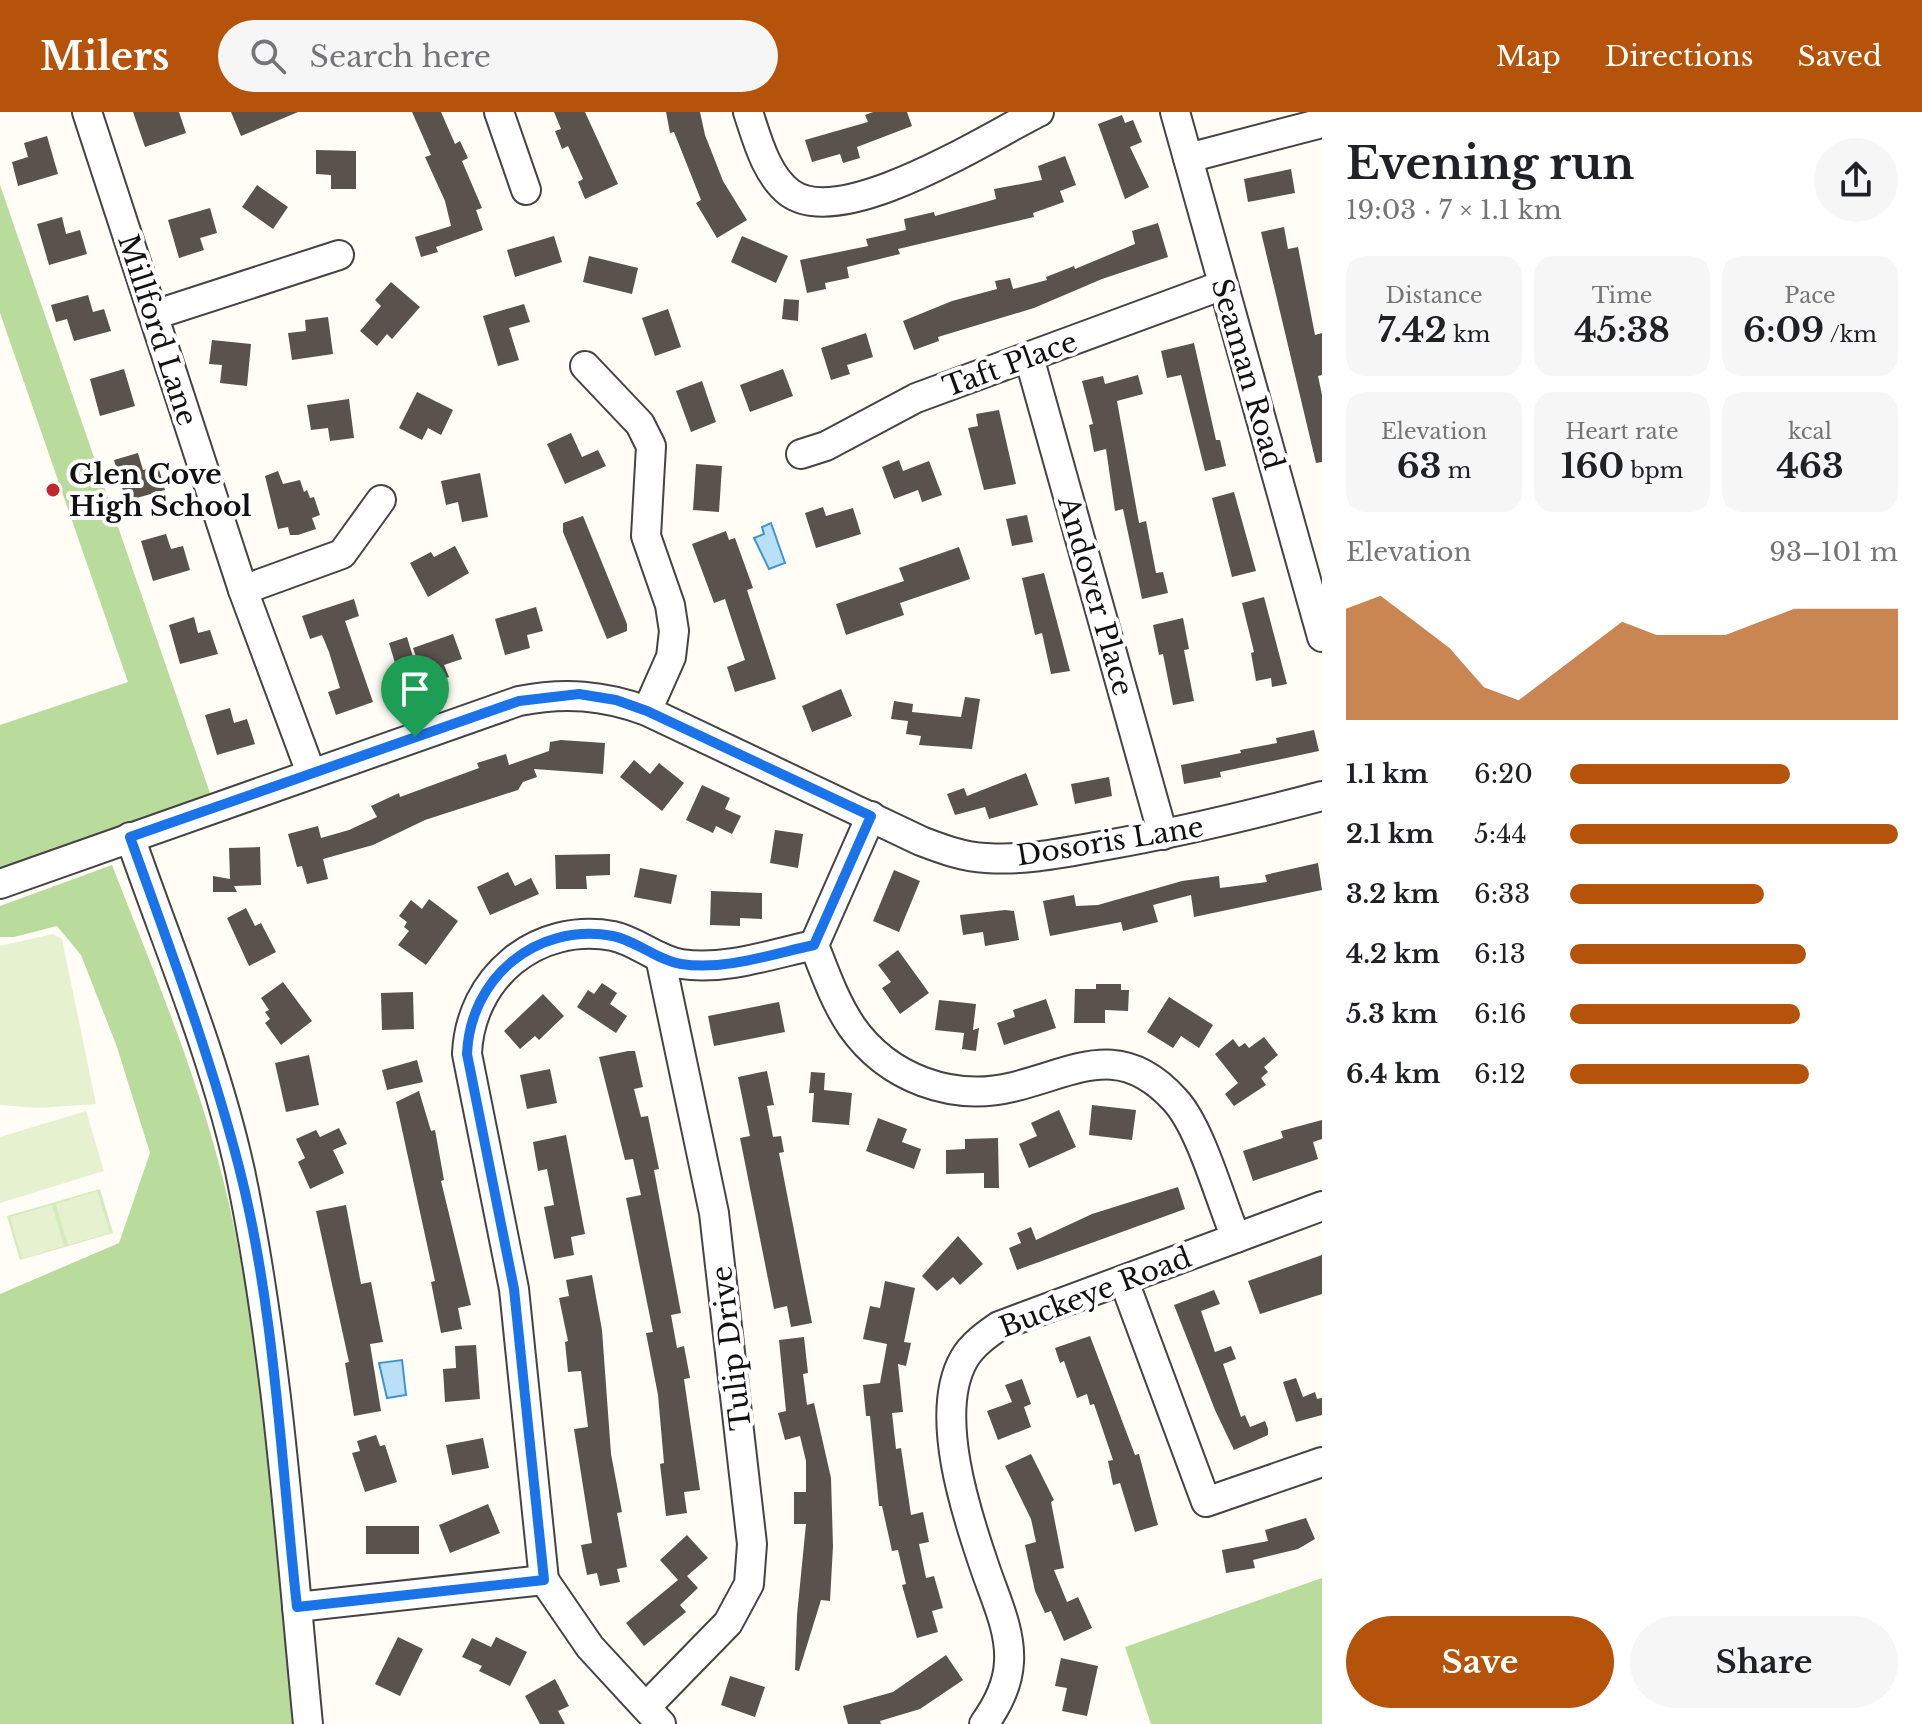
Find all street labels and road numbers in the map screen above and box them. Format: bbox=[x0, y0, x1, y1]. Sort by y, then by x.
street label: Millford Lane bbox=[110, 230, 205, 430]
street label: Seaman Road bbox=[1204, 275, 1292, 474]
street label: Taft Place bbox=[938, 324, 1082, 405]
street label: Andover Place bbox=[1050, 492, 1141, 700]
street label: Dosoris Lane bbox=[1014, 809, 1206, 874]
street label: Buckeye Road bbox=[994, 1240, 1196, 1345]
street label: Tulip Drive bbox=[704, 1264, 759, 1432]

